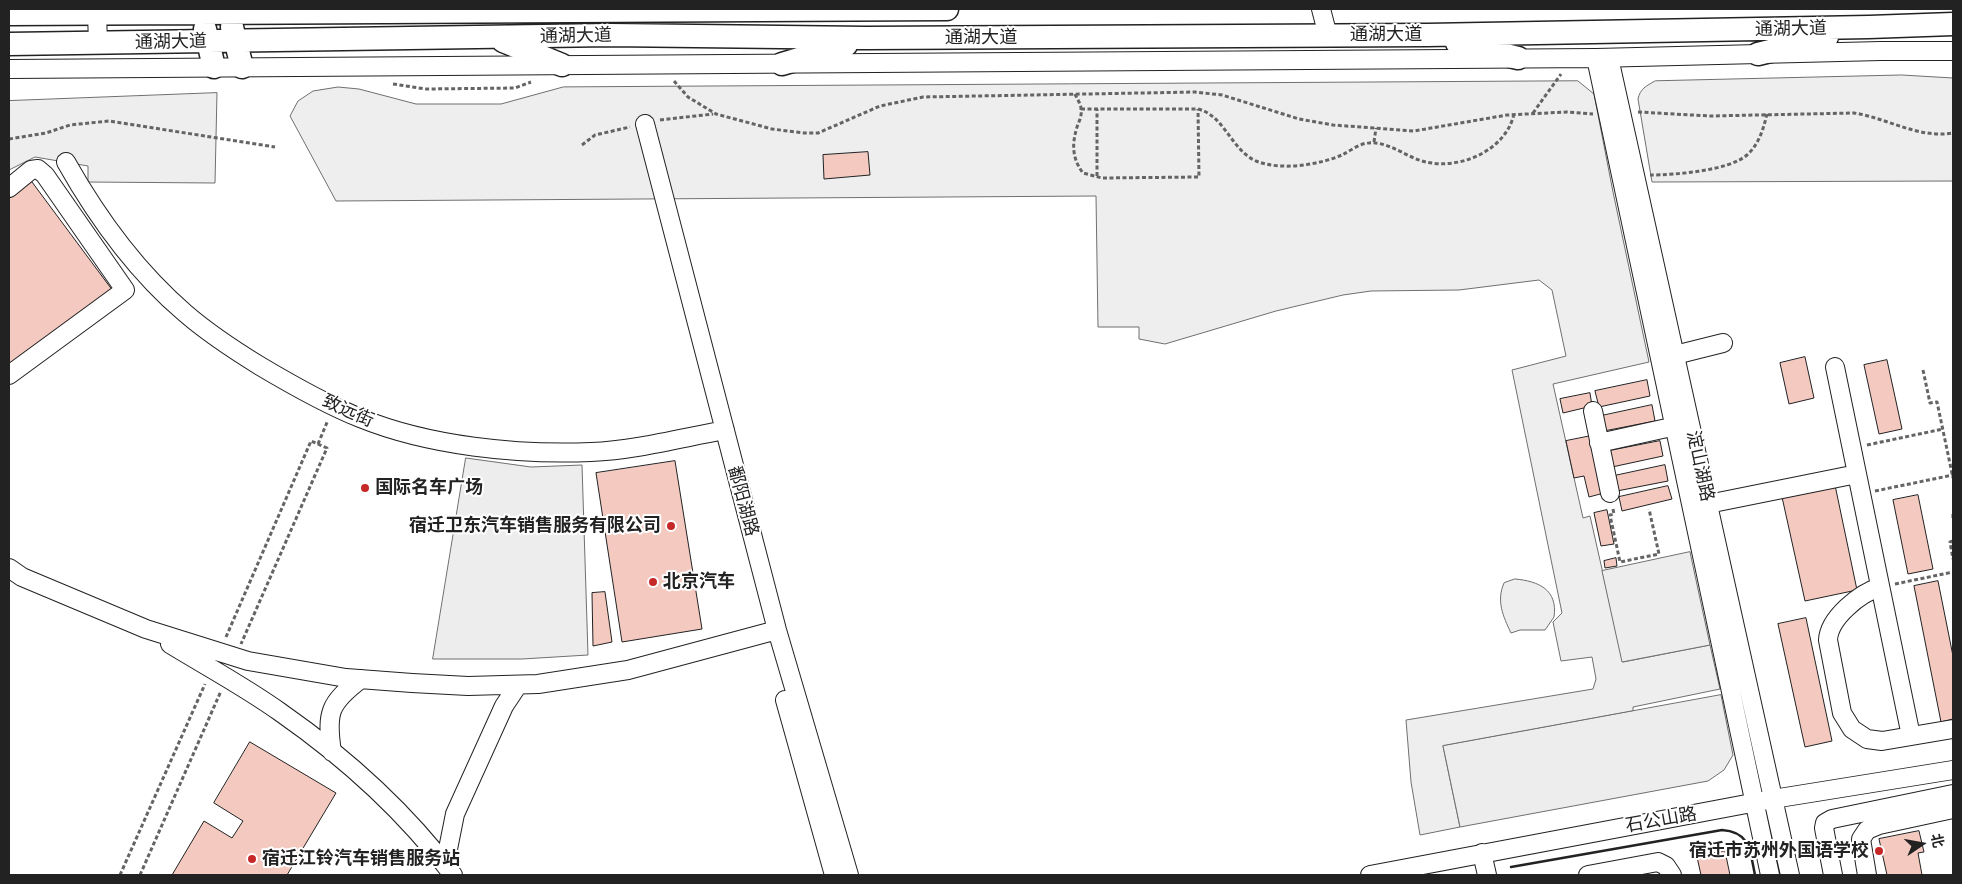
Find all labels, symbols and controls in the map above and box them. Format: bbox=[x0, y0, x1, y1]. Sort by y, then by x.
street label: 通湖大道 bbox=[1755, 18, 1827, 40]
street label: 通湖大道 bbox=[1350, 24, 1422, 46]
street label: 通湖大道 bbox=[540, 25, 612, 47]
street label: 通湖大道 bbox=[945, 27, 1017, 49]
street label: 通湖大道 bbox=[135, 31, 207, 53]
street label: 致远街 bbox=[319, 390, 377, 432]
street label: 淀山湖路 bbox=[1682, 429, 1718, 503]
street label: 鄱阳湖路 bbox=[723, 463, 763, 539]
place label: 国际名车广场 bbox=[375, 477, 483, 499]
marker: 国际名车广场 bbox=[359, 482, 371, 494]
place label: 宿迁卫东汽车销售服务有限公司 bbox=[409, 515, 661, 537]
marker: 宿迁卫东汽车销售服务有限公司 bbox=[665, 520, 677, 532]
place label: 北京汽车 bbox=[663, 571, 735, 593]
marker: 北京汽车 bbox=[647, 576, 659, 588]
street label: 石公山路 bbox=[1624, 803, 1698, 837]
north arrow bbox=[1897, 819, 1947, 869]
text: 北 bbox=[1928, 833, 1945, 849]
place label: 宿迁市苏州外国语学校 bbox=[1689, 840, 1869, 862]
marker: 宿迁市苏州外国语学校 bbox=[1873, 845, 1885, 857]
place label: 宿迁江铃汽车销售服务站 bbox=[262, 848, 460, 870]
marker: 宿迁江铃汽车销售服务站 bbox=[246, 853, 258, 865]

